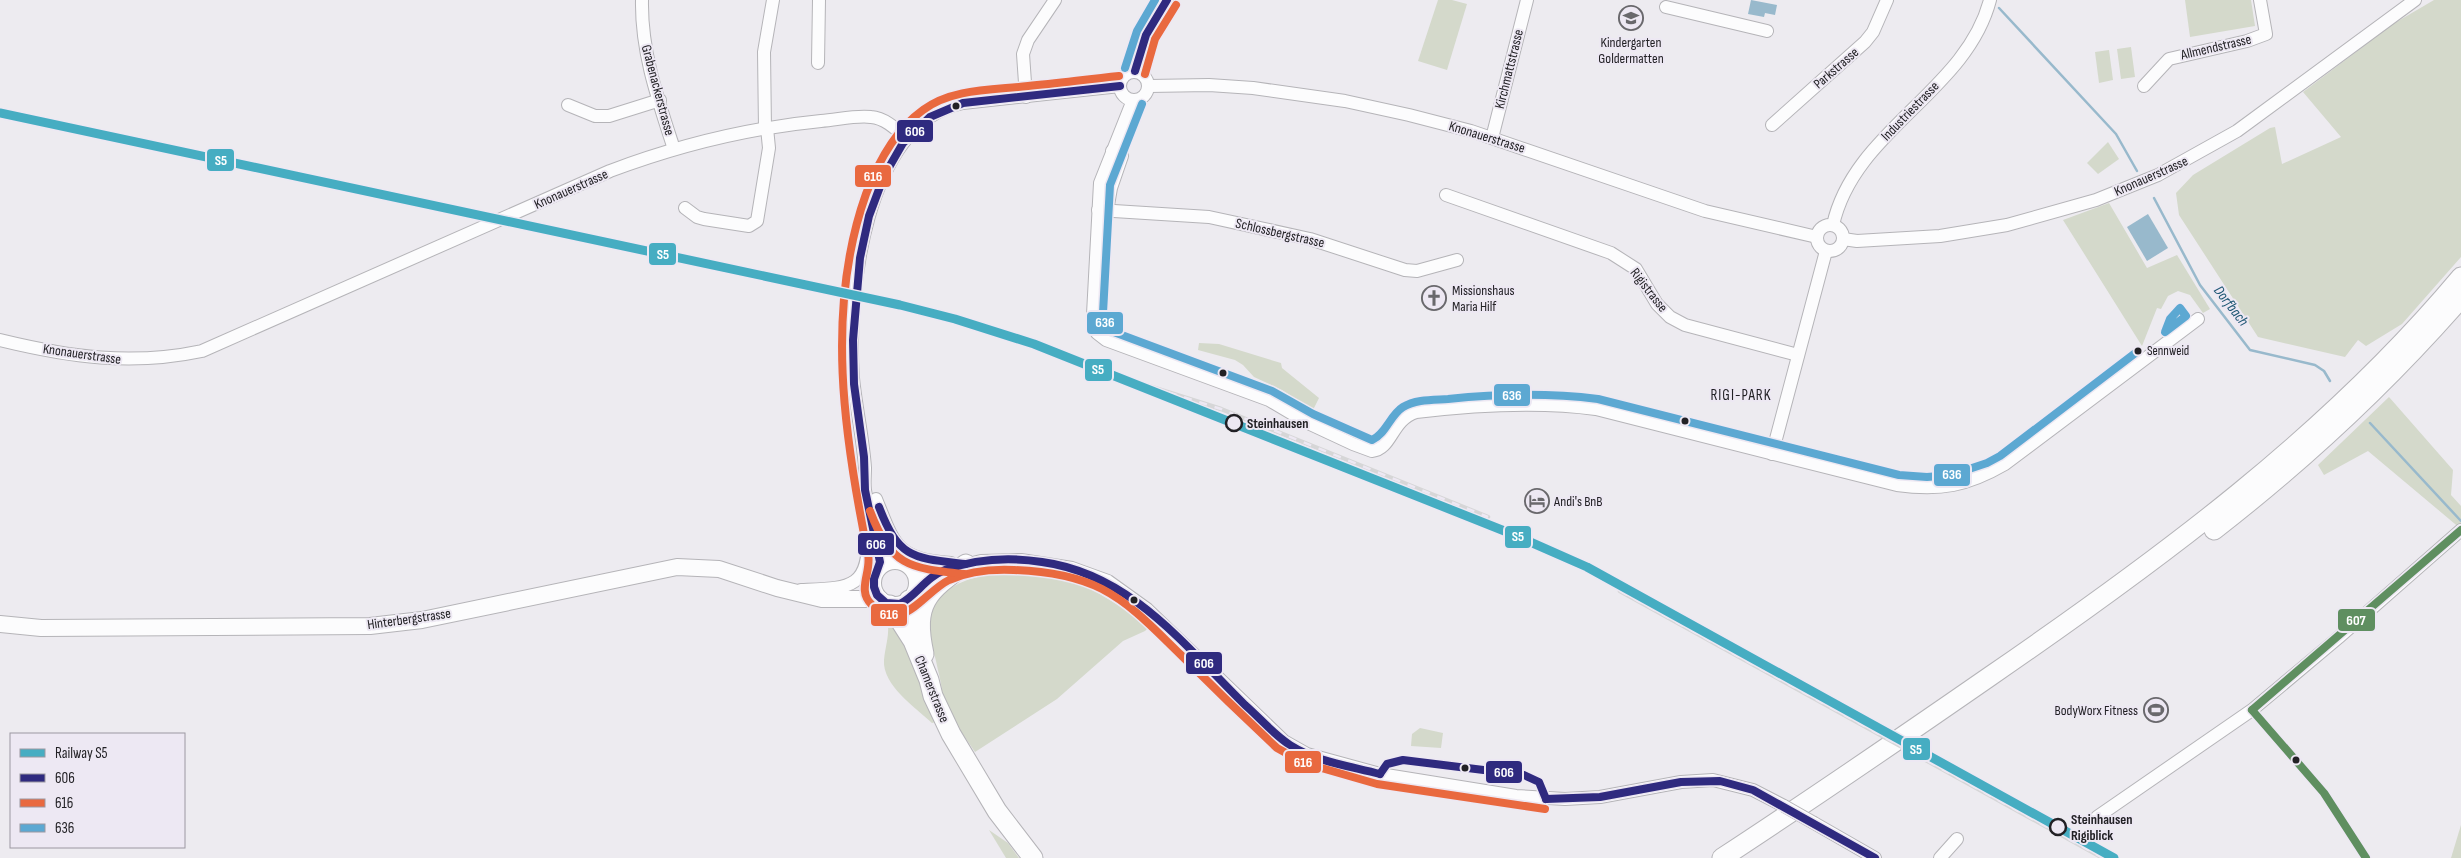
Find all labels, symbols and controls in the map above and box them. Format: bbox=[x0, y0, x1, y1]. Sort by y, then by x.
school or university icon: Kindergarten Goldermatten bbox=[1618, 5, 1644, 31]
street label: Kirchmattstrasse bbox=[1491, 28, 1527, 110]
street label: Allmendstrasse bbox=[2178, 31, 2253, 64]
place label: Kindergarten Goldermatten bbox=[1598, 34, 1664, 67]
street label: Grabenackerstrasse bbox=[638, 43, 678, 137]
street label: Parkstrasse bbox=[1810, 44, 1862, 92]
street label: Industriestrasse bbox=[1877, 78, 1943, 144]
unlabelled marker bbox=[951, 101, 961, 111]
street label: Knonauerstrasse bbox=[1447, 117, 1527, 157]
line badge: 606 bbox=[896, 119, 934, 143]
text: 606 bbox=[905, 123, 925, 140]
line badge: S5 bbox=[206, 148, 235, 172]
text: S5 bbox=[215, 152, 227, 169]
street label: Knonauerstrasse bbox=[2112, 152, 2190, 200]
line badge: 616 bbox=[854, 164, 892, 188]
street label: Knonauerstrasse bbox=[532, 165, 610, 213]
text: 616 bbox=[864, 168, 883, 185]
street label: Schlossbergstrasse bbox=[1234, 215, 1326, 251]
line badge: S5 bbox=[648, 242, 677, 266]
text: S5 bbox=[657, 246, 669, 263]
street label: Rigistrasse bbox=[1627, 265, 1671, 315]
place label: Missionshaus Maria Hilf bbox=[1452, 282, 1515, 315]
water label: Dorfbach bbox=[2209, 282, 2253, 330]
church icon: Missionshaus Maria Hilf bbox=[1421, 285, 1447, 311]
line badge: 636 bbox=[1086, 311, 1124, 335]
text: 636 bbox=[1095, 314, 1115, 331]
street label: Knonauerstrasse bbox=[42, 340, 122, 368]
place label: Sennweid bbox=[2147, 343, 2189, 359]
marker: Sennweid bbox=[2133, 346, 2143, 356]
line badge: S5 bbox=[1084, 358, 1113, 382]
text: S5 bbox=[1092, 361, 1104, 378]
unlabelled marker bbox=[1218, 368, 1228, 378]
line badge: 636 bbox=[1493, 383, 1531, 407]
district label: RIGI-PARK bbox=[1710, 386, 1772, 405]
text: 636 bbox=[1502, 387, 1522, 404]
marker: Steinhausen bbox=[1225, 414, 1243, 432]
place label: Steinhausen bbox=[1247, 415, 1309, 432]
unlabelled marker bbox=[1680, 416, 1690, 426]
line badge: 636 bbox=[1933, 463, 1971, 487]
text: 636 bbox=[1942, 466, 1962, 483]
hotel icon: Andi's BnB bbox=[1524, 488, 1550, 514]
place label: Andi's BnB bbox=[1553, 493, 1603, 510]
line badge: S5 bbox=[1504, 525, 1532, 549]
text: S5 bbox=[1512, 528, 1524, 545]
line badge: 606 bbox=[857, 532, 895, 556]
text: 606 bbox=[866, 536, 886, 553]
unlabelled marker bbox=[1129, 595, 1139, 605]
line badge: 616 bbox=[870, 603, 908, 627]
street label: Hinterbergstrasse bbox=[366, 605, 452, 633]
text: 616 bbox=[880, 606, 899, 623]
line badge: 607 bbox=[2337, 608, 2376, 632]
text: 607 bbox=[2346, 612, 2367, 629]
line badge: 606 bbox=[1185, 651, 1223, 675]
street label: Chamerstrasse bbox=[911, 653, 953, 725]
text: 606 bbox=[1194, 655, 1214, 672]
sports icon: BodyWorx Fitness bbox=[2143, 697, 2169, 723]
place label: BodyWorx Fitness bbox=[2055, 702, 2138, 719]
legend bbox=[10, 733, 185, 848]
line badge: S5 bbox=[1902, 737, 1931, 761]
text: S5 bbox=[1910, 741, 1922, 758]
text: Railway S5 bbox=[55, 744, 108, 763]
line badge: 616 bbox=[1284, 750, 1322, 774]
text: 616 bbox=[1294, 754, 1313, 771]
unlabelled marker bbox=[2291, 755, 2301, 765]
line badge: 606 bbox=[1485, 760, 1523, 784]
unlabelled marker bbox=[1460, 763, 1470, 773]
text: 606 bbox=[1494, 764, 1514, 781]
text: 606 bbox=[55, 769, 75, 788]
text: 616 bbox=[55, 794, 73, 813]
place label: Steinhausen Rigiblick bbox=[2071, 811, 2133, 844]
marker: Steinhausen Rigiblick bbox=[2049, 818, 2067, 836]
text: 636 bbox=[55, 819, 74, 838]

